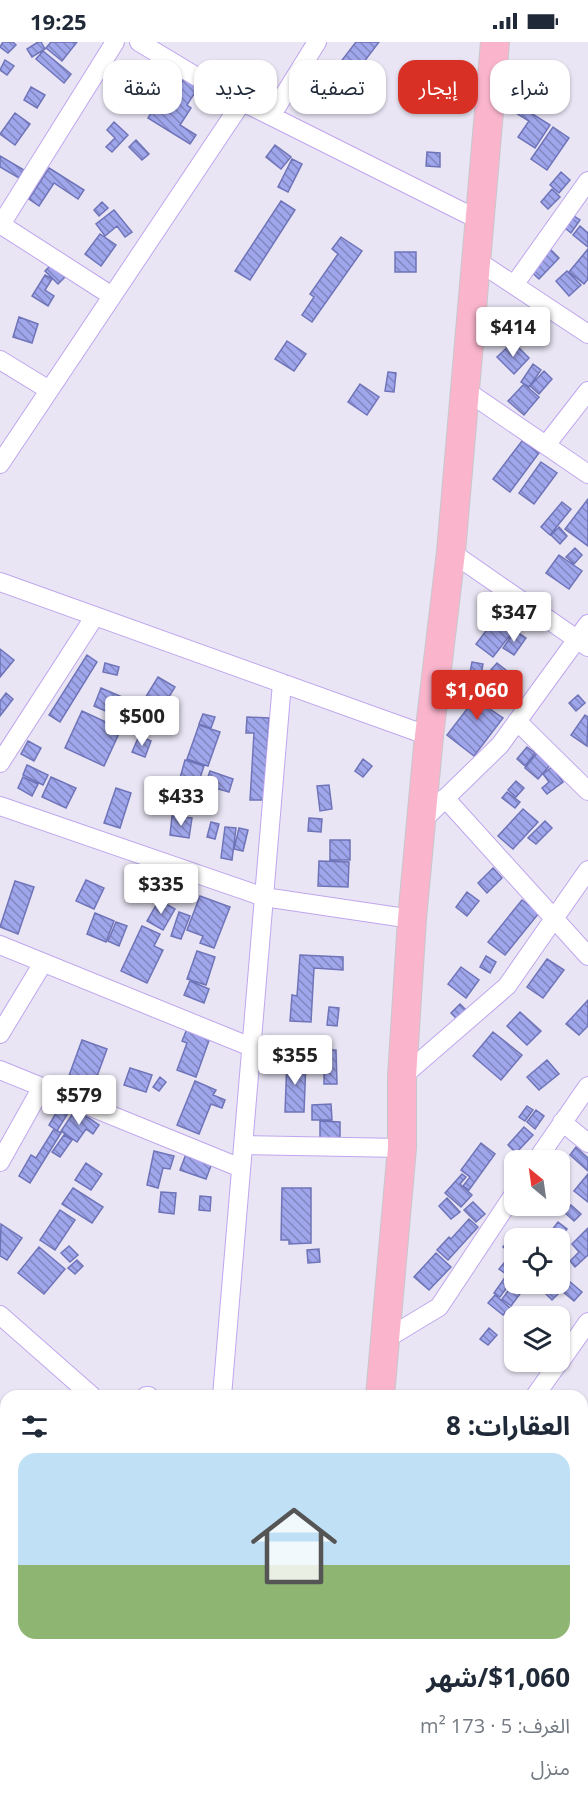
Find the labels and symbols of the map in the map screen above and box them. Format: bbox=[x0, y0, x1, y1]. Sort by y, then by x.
pin: $414 bbox=[477, 307, 549, 358]
pin: $347 bbox=[478, 592, 550, 643]
pin: $1,060 bbox=[428, 670, 526, 721]
pin: $500 bbox=[106, 696, 178, 747]
pin: $433 bbox=[145, 776, 217, 827]
pin: $335 bbox=[125, 864, 197, 915]
pin: $355 bbox=[259, 1035, 331, 1086]
pin: $579 bbox=[43, 1075, 115, 1126]
north arrow bbox=[504, 1150, 570, 1216]

